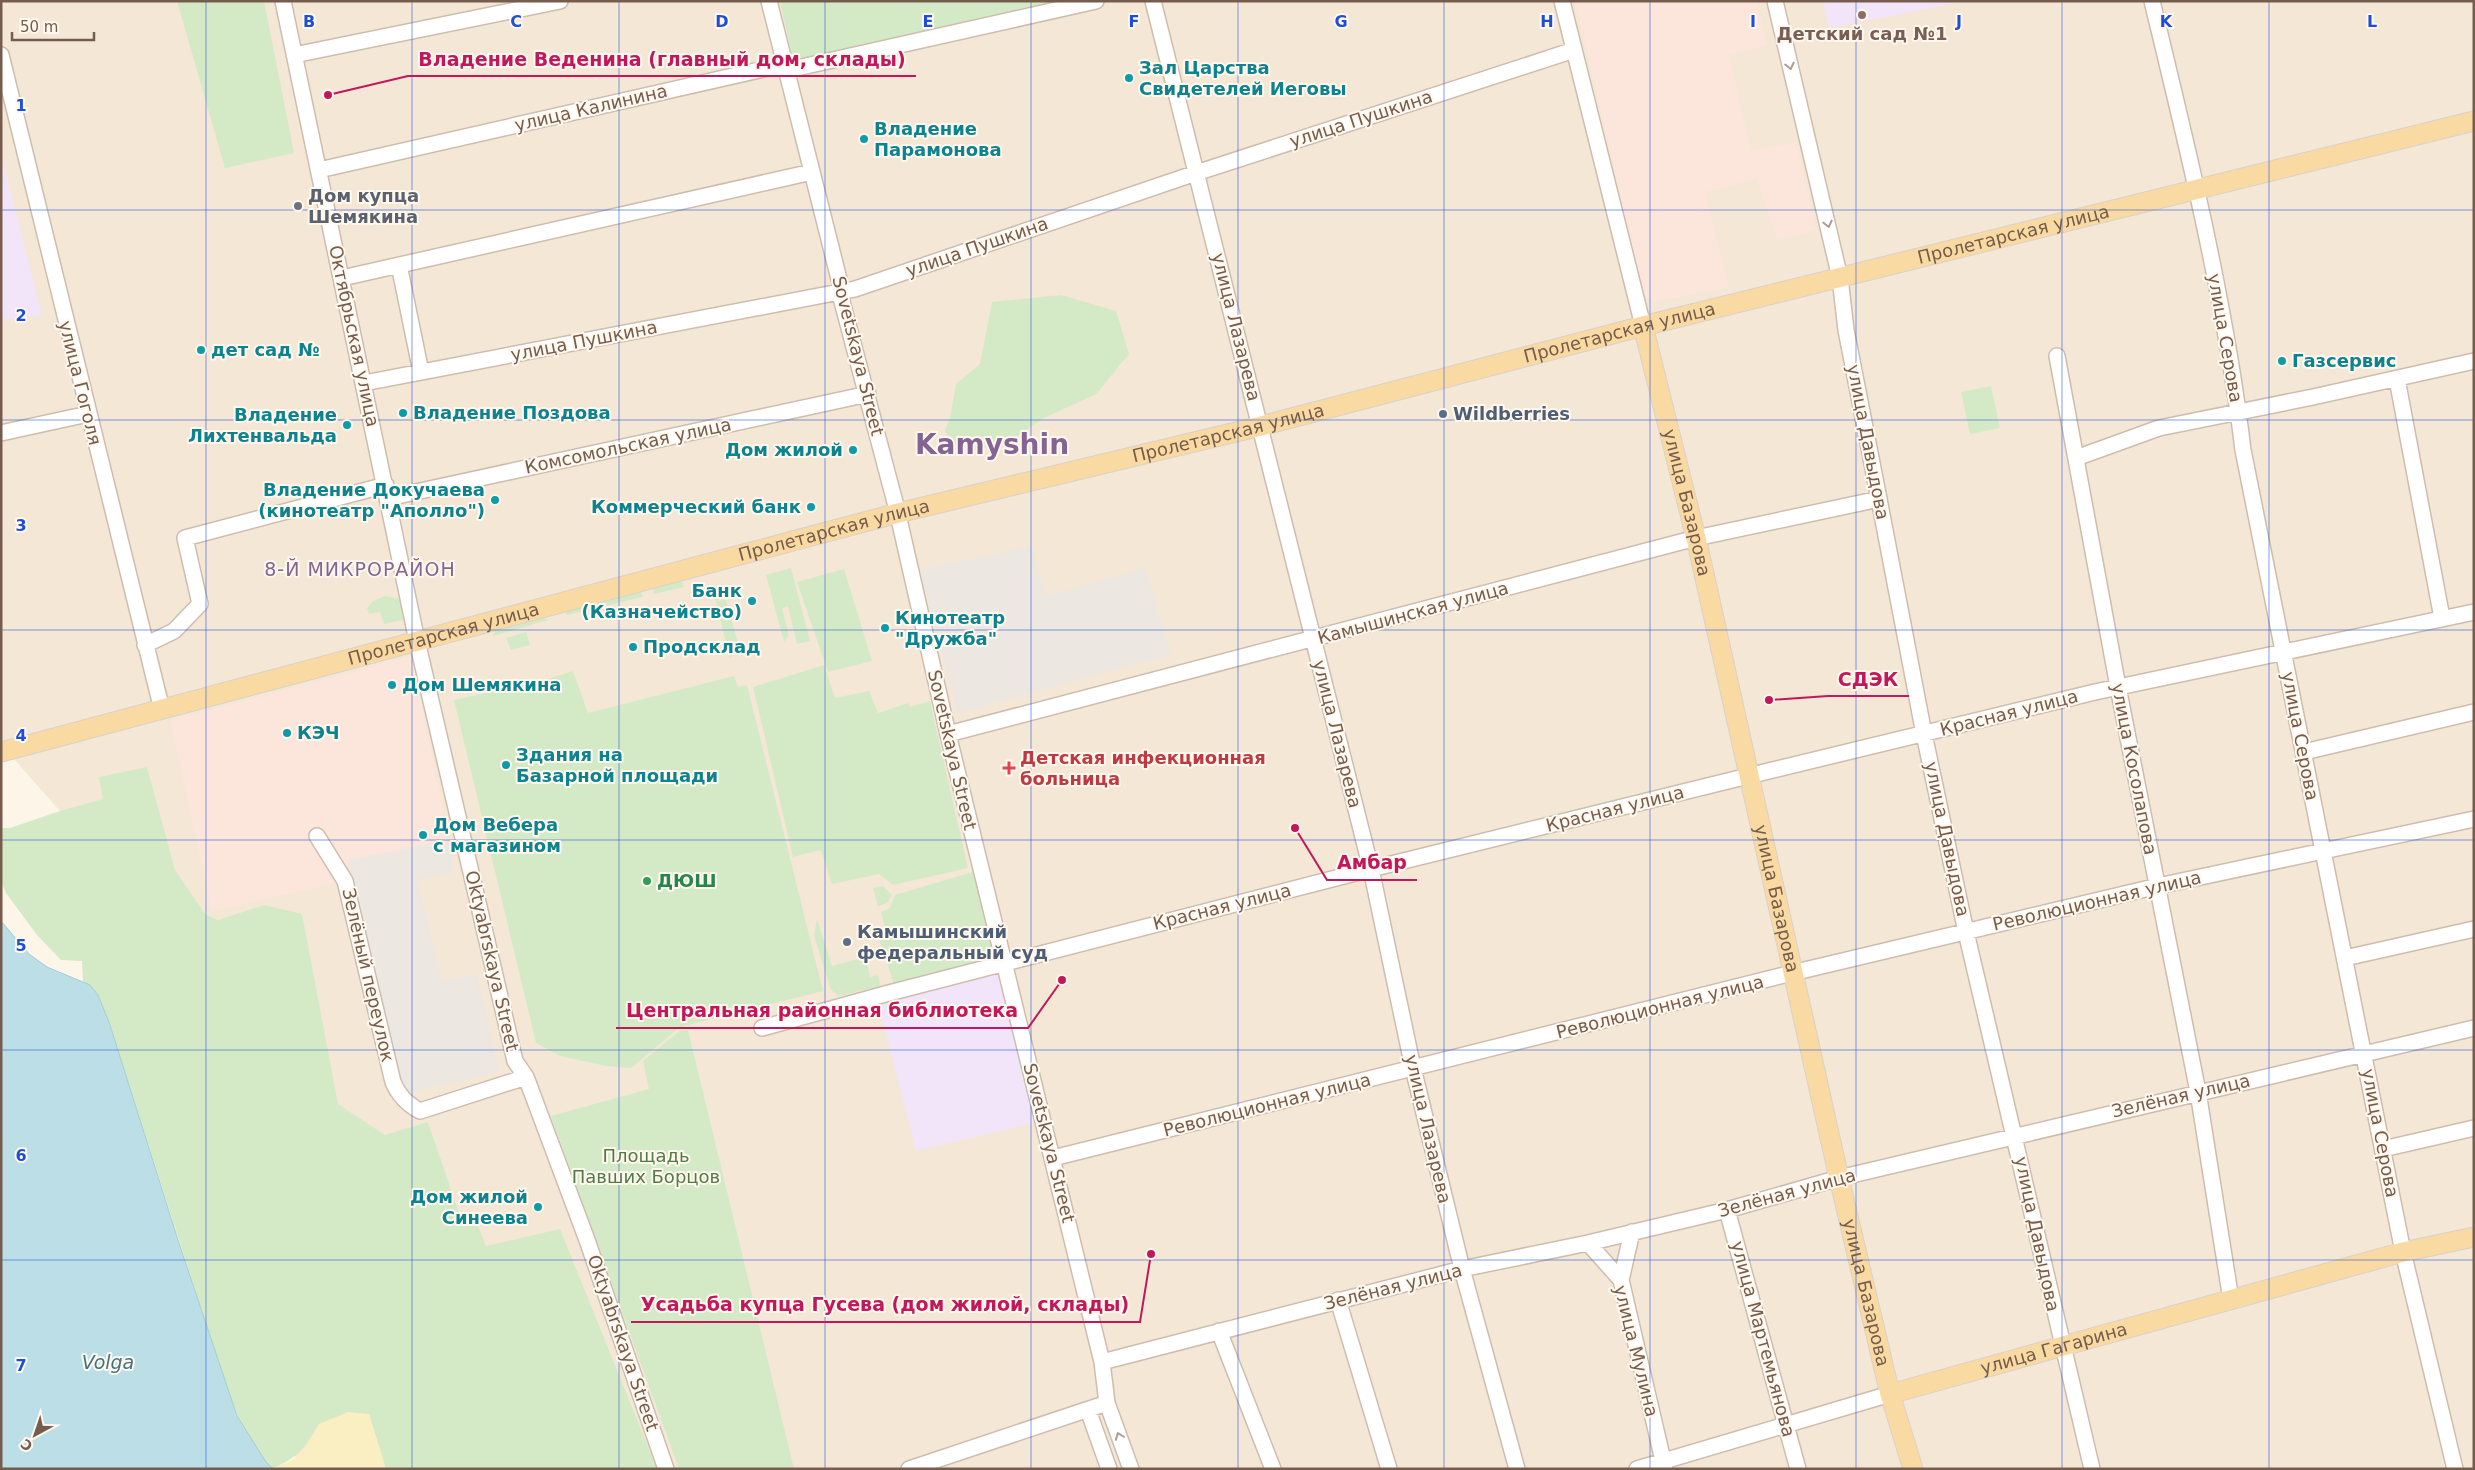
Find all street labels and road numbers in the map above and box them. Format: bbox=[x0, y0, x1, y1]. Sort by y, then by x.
street label: улица Калинина bbox=[512, 80, 669, 135]
street label: улица Пушкина bbox=[1287, 86, 1435, 152]
street label: Пролетарская улица bbox=[1915, 200, 2112, 268]
street label: улица Пушкина bbox=[903, 212, 1051, 281]
street label: Октябрьская улица bbox=[325, 243, 384, 429]
street label: улица Лазарева bbox=[1208, 251, 1265, 403]
street label: улица Серова bbox=[2204, 272, 2247, 404]
street label: Sovetskaya Street bbox=[828, 274, 888, 438]
street label: Пролетарская улица bbox=[1521, 298, 1717, 367]
street label: улица Пушкина bbox=[509, 316, 659, 365]
street label: улица Гоголя bbox=[55, 318, 106, 447]
street label: улица Давыдова bbox=[1843, 362, 1894, 521]
street label: Пролетарская улица bbox=[1130, 399, 1326, 467]
street label: Комсомольская улица bbox=[523, 413, 733, 478]
street label: улица Базарова bbox=[1659, 427, 1715, 578]
street label: Пролетарская улица bbox=[736, 495, 932, 565]
street label: Камышинская улица bbox=[1315, 577, 1511, 648]
street label: Пролетарская улица bbox=[345, 598, 541, 669]
street label: улица Лазарева bbox=[1309, 658, 1366, 810]
street label: Sovetskaya Street bbox=[924, 668, 981, 832]
street label: улица Серова bbox=[2278, 670, 2323, 802]
street label: улица Косолапова bbox=[2108, 681, 2161, 857]
street label: Красная улица bbox=[1938, 685, 2080, 740]
street label: улица Давыдова bbox=[1921, 760, 1974, 918]
street label: Красная улица bbox=[1544, 781, 1686, 836]
street label: улица Базарова bbox=[1750, 823, 1804, 974]
street label: Революционная улица bbox=[1991, 866, 2203, 935]
street label: Oktyabrskaya Street bbox=[461, 869, 524, 1053]
street label: Красная улица bbox=[1151, 879, 1293, 934]
street label: Зелёный переулок bbox=[338, 886, 399, 1064]
street label: Революционная улица bbox=[1554, 971, 1766, 1043]
street label: улица Лазарева bbox=[1401, 1052, 1456, 1205]
street label: Sovetskaya Street bbox=[1019, 1061, 1079, 1225]
street label: улица Серова bbox=[2358, 1067, 2403, 1199]
street label: Революционная улица bbox=[1161, 1069, 1373, 1141]
street label: Зелёная улица bbox=[2109, 1069, 2252, 1122]
street label: улица Давыдова bbox=[2011, 1155, 2064, 1313]
street label: Зелёная улица bbox=[1716, 1164, 1858, 1221]
street label: улица Базарова bbox=[1839, 1217, 1894, 1368]
street label: улица Мартемьянова bbox=[1727, 1239, 1800, 1439]
street label: Oktyabrskaya Street bbox=[583, 1252, 663, 1434]
street label: Зелёная улица bbox=[1322, 1259, 1464, 1314]
street label: улица Мулина bbox=[1610, 1283, 1663, 1419]
street label: улица Гагарина bbox=[1978, 1318, 2129, 1378]

